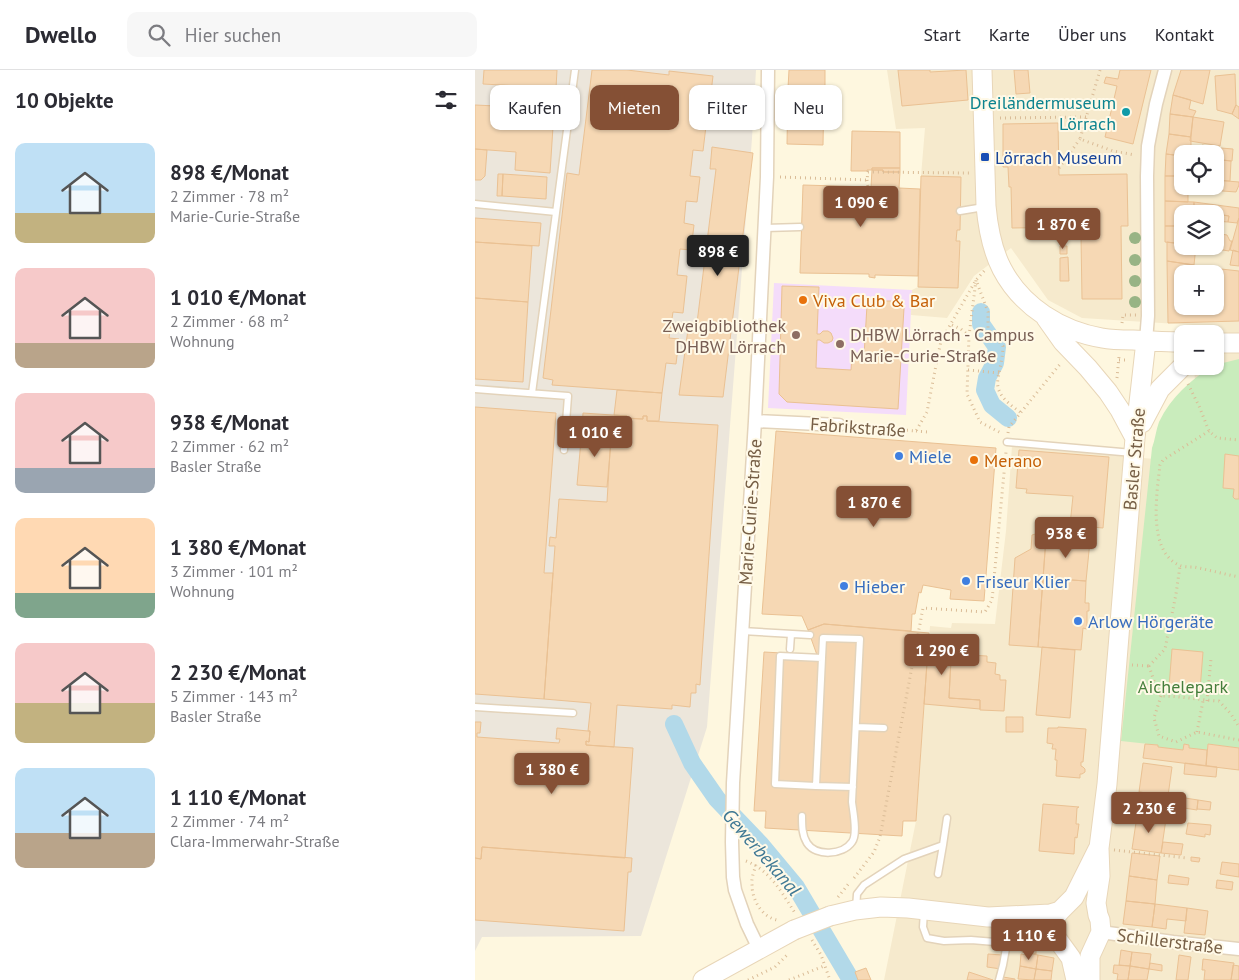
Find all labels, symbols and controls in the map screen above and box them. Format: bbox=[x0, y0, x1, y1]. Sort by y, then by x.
search box bbox=[127, 12, 477, 57]
text: Dwello bbox=[25, 19, 97, 50]
icon: search bbox=[145, 21, 173, 49]
text: Hier suchen bbox=[185, 23, 281, 47]
text: Start bbox=[923, 23, 961, 46]
text: Karte bbox=[989, 23, 1030, 46]
text: Über uns bbox=[1058, 23, 1127, 46]
text: Kontakt bbox=[1155, 23, 1214, 46]
chip: Kaufen bbox=[490, 85, 580, 130]
chip: Mieten bbox=[590, 85, 679, 130]
chip: Filter bbox=[689, 85, 765, 130]
chip: Neu bbox=[775, 85, 842, 130]
icon: filters bbox=[432, 86, 460, 114]
text: 10 Objekte bbox=[15, 87, 114, 114]
place label: Dreiländermuseum Lörrach bbox=[970, 91, 1116, 135]
marker: Dreiländermuseum Lörrach bbox=[1120, 106, 1132, 118]
map controls bbox=[1174, 145, 1224, 375]
button: locate bbox=[1174, 145, 1224, 195]
place label: Lörrach Museum bbox=[995, 146, 1122, 169]
marker: Lörrach Museum bbox=[979, 151, 991, 163]
text: 898 €/Monat bbox=[170, 159, 289, 186]
icon: home bbox=[55, 163, 115, 223]
text: 2 Zimmer · 78 m² bbox=[170, 186, 289, 206]
pin: 1 090 € bbox=[815, 186, 907, 228]
text: 1 090 € bbox=[834, 192, 888, 212]
button: layers bbox=[1174, 205, 1224, 255]
text: Marie-Curie-Straße bbox=[170, 206, 300, 226]
pin: 1 870 € bbox=[1017, 208, 1109, 250]
text: 1 870 € bbox=[1036, 214, 1090, 234]
pin: 898 € bbox=[683, 234, 753, 277]
text: 898 € bbox=[698, 241, 738, 261]
button: + bbox=[1174, 265, 1224, 315]
text: 1 010 €/Monat bbox=[170, 284, 306, 311]
icon: home bbox=[55, 288, 115, 348]
place label: Viva Club & Bar bbox=[812, 289, 935, 312]
marker: Viva Club & Bar bbox=[797, 294, 809, 306]
text: 2 Zimmer · 68 m² bbox=[170, 311, 289, 331]
place label: Zweigbibliothek DHBW Lörrach bbox=[662, 314, 786, 358]
place label: DHBW Lörrach - Campus Marie-Curie-Straße bbox=[850, 323, 1034, 367]
button: − bbox=[1174, 325, 1224, 375]
marker: Zweigbibliothek DHBW Lörrach bbox=[790, 329, 802, 341]
text: Wohnung bbox=[170, 331, 235, 351]
marker: DHBW Lörrach - Campus Marie-Curie-Straße bbox=[834, 338, 846, 350]
street label: Basler Straße bbox=[1118, 407, 1150, 511]
text: 938 €/Monat bbox=[170, 409, 289, 436]
street label: Fabrikstraße bbox=[809, 412, 907, 442]
icon: home bbox=[55, 413, 115, 473]
pin: 1 010 € bbox=[549, 416, 641, 458]
text: 1 010 € bbox=[568, 422, 622, 442]
text: 2 Zimmer · 62 m² bbox=[170, 436, 289, 456]
street label: Marie-Curie-Straße bbox=[733, 438, 767, 586]
place label: Miele bbox=[909, 445, 952, 468]
place label: Merano bbox=[984, 449, 1042, 472]
marker: Miele bbox=[893, 450, 905, 462]
marker: Merano bbox=[968, 454, 980, 466]
text: Basler Straße bbox=[170, 456, 261, 476]
pin: 1 870 € bbox=[828, 486, 920, 528]
text: 1 870 € bbox=[847, 492, 901, 512]
pin: 938 € bbox=[1031, 516, 1101, 559]
text: 938 € bbox=[1046, 523, 1086, 543]
text: 1 380 €/Monat bbox=[170, 534, 306, 561]
icon: home bbox=[55, 538, 115, 598]
text: 3 Zimmer · 101 m² bbox=[170, 561, 298, 581]
place label: Friseur Klier bbox=[976, 570, 1070, 593]
place label: Hieber bbox=[854, 575, 905, 598]
marker: Friseur Klier bbox=[960, 575, 972, 587]
marker: Hieber bbox=[838, 580, 850, 592]
text: Wohnung bbox=[170, 581, 235, 601]
place label: Arlow Hörgeräte bbox=[1088, 610, 1214, 633]
marker: Arlow Hörgeräte bbox=[1072, 615, 1084, 627]
pin: 1 290 € bbox=[896, 634, 988, 676]
text: 1 290 € bbox=[915, 640, 969, 660]
text: 2 230 €/Monat bbox=[170, 659, 306, 686]
icon: home bbox=[55, 663, 115, 723]
park label: Aichelepark bbox=[1138, 675, 1229, 698]
text: 5 Zimmer · 143 m² bbox=[170, 686, 298, 706]
text: Basler Straße bbox=[170, 706, 261, 726]
pin: 1 380 € bbox=[506, 752, 598, 795]
text: 1 380 € bbox=[525, 759, 579, 779]
text: 1 110 €/Monat bbox=[170, 784, 306, 811]
icon: home bbox=[55, 788, 115, 848]
pin: 2 230 € bbox=[1103, 792, 1195, 834]
text: 2 230 € bbox=[1122, 798, 1176, 818]
water label: Gewerbekanal bbox=[717, 803, 807, 901]
text: 2 Zimmer · 74 m² bbox=[170, 811, 289, 831]
text: Clara-Immerwahr-Straße bbox=[170, 831, 340, 851]
pin: 1 110 € bbox=[983, 918, 1075, 961]
street label: Schillerstraße bbox=[1116, 923, 1224, 959]
text: 1 110 € bbox=[1002, 925, 1056, 945]

